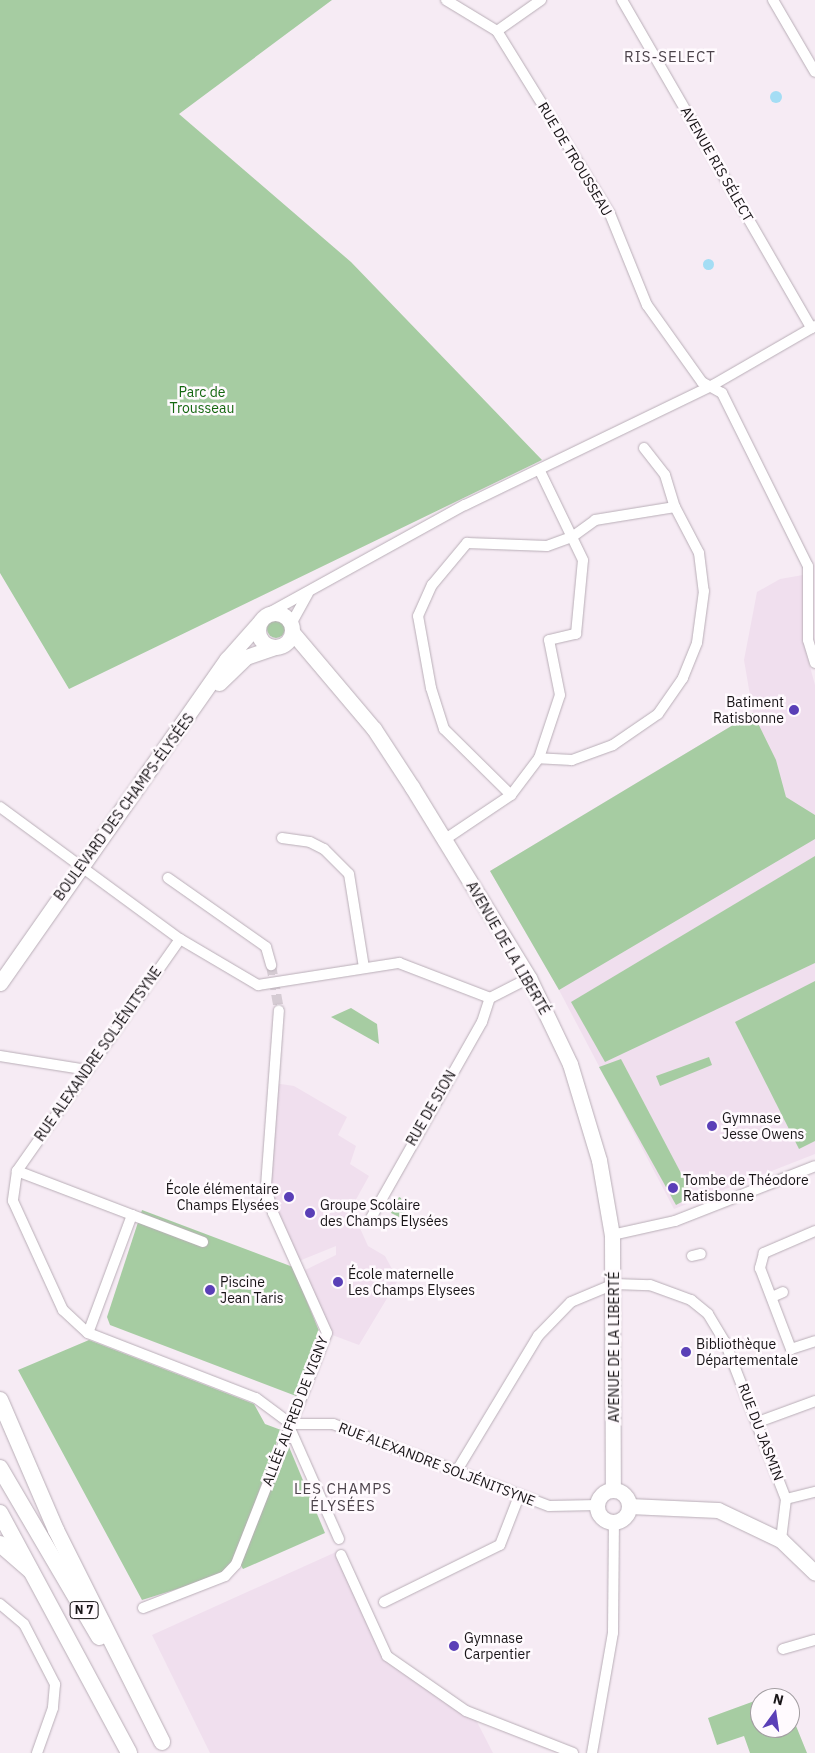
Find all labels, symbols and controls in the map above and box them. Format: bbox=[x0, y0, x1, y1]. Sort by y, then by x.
district label: RIS-SELECT bbox=[623, 48, 717, 66]
street label: RUE DE TROUSSEAU bbox=[534, 99, 616, 219]
street label: AVENUE RIS SÉLECT bbox=[677, 103, 757, 225]
park label: Parc de Trousseau bbox=[170, 384, 234, 417]
place label: Batiment Ratisbonne bbox=[713, 694, 784, 726]
marker: Batiment Ratisbonne bbox=[788, 704, 800, 716]
street label: BOULEVARD DES CHAMPS-ÉLYSÉES bbox=[50, 710, 198, 904]
street label: AVENUE DE LA LIBERTÉ bbox=[463, 878, 553, 1018]
street label: RUE ALEXANDRE SOLJÉNITSYNE bbox=[31, 963, 165, 1145]
street label: RUE DE SION bbox=[403, 1067, 459, 1149]
place label: Gymnase Jesse Owens bbox=[722, 1110, 804, 1142]
marker: Gymnase Jesse Owens bbox=[706, 1120, 718, 1132]
place label: Tombe de Théodore Ratisbonne bbox=[683, 1172, 809, 1204]
place label: École élémentaire Champs Elysées bbox=[166, 1181, 279, 1214]
marker: Tombe de Théodore Ratisbonne bbox=[667, 1182, 679, 1194]
marker: École élémentaire Champs Elysées bbox=[283, 1191, 295, 1203]
place label: Groupe Scolaire des Champs Elysées bbox=[320, 1197, 448, 1230]
marker: Groupe Scolaire des Champs Elysées bbox=[304, 1207, 316, 1219]
place label: École maternelle Les Champs Elysees bbox=[348, 1266, 475, 1298]
street label: AVENUE DE LA LIBERTÉ bbox=[606, 1271, 622, 1423]
place label: Piscine Jean Taris bbox=[220, 1274, 284, 1306]
marker: École maternelle Les Champs Elysees bbox=[332, 1276, 344, 1288]
marker: Piscine Jean Taris bbox=[204, 1284, 216, 1296]
street label: ALLÉE ALFRED DE VIGNY bbox=[259, 1334, 331, 1488]
place label: Bibliothèque Départementale bbox=[696, 1336, 798, 1368]
marker: Bibliothèque Départementale bbox=[680, 1346, 692, 1358]
street label: RUE DU JASMIN bbox=[735, 1381, 787, 1483]
street label: RUE ALEXANDRE SOLJÉNITSYNE bbox=[336, 1419, 538, 1509]
district label: LES CHAMPS ÉLYSÉES bbox=[293, 1479, 393, 1514]
road number: N 7 bbox=[69, 1600, 99, 1620]
place label: Gymnase Carpentier bbox=[464, 1630, 530, 1662]
marker: Gymnase Carpentier bbox=[448, 1640, 460, 1652]
north arrow bbox=[750, 1688, 800, 1738]
text: N bbox=[771, 1689, 785, 1709]

